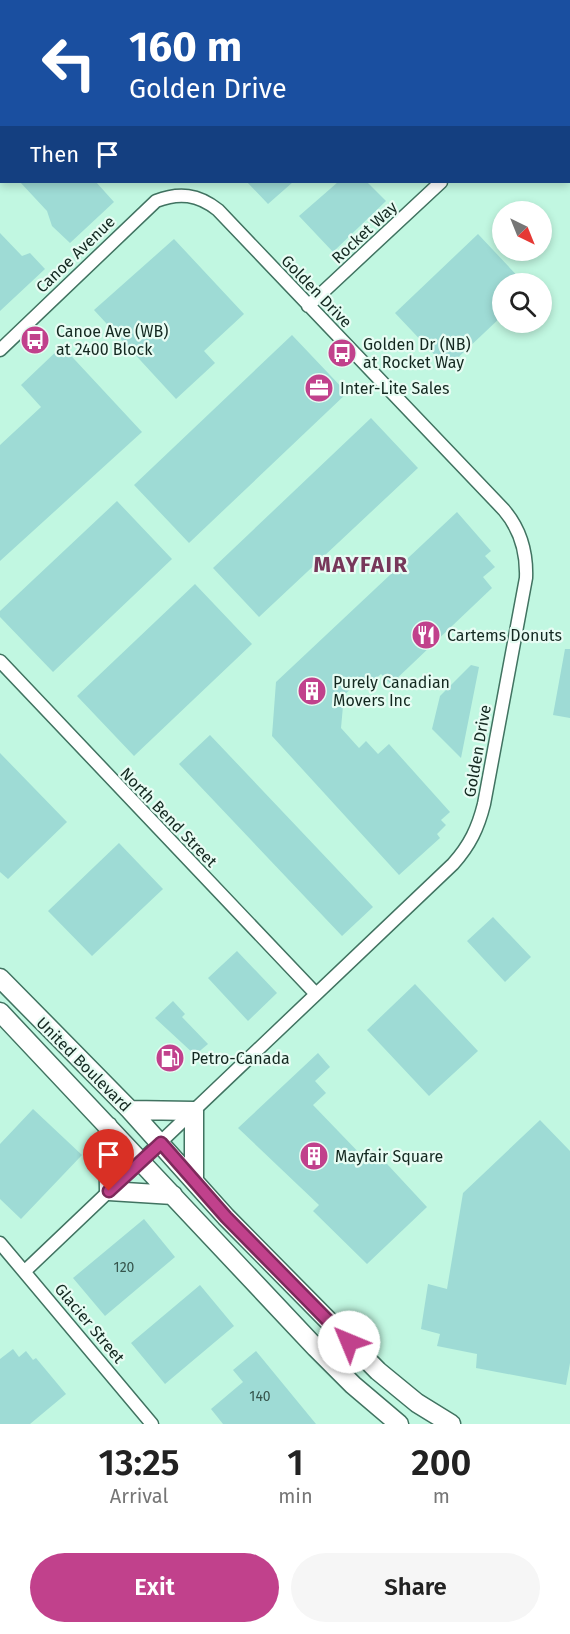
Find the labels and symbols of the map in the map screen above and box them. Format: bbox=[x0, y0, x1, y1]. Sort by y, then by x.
street label: Rocket Way bbox=[328, 197, 401, 267]
north arrow bbox=[492, 201, 552, 261]
street label: Canoe Avenue bbox=[32, 212, 119, 297]
street label: Golden Drive bbox=[277, 251, 356, 332]
place label: Canoe Ave (WB) at 2400 Block bbox=[56, 322, 168, 359]
bus stop icon: Canoe Ave (WB) at 2400 Block bbox=[19, 324, 51, 356]
place label: Golden Dr (NB) at Rocket Way bbox=[363, 335, 471, 372]
bus stop icon: Golden Dr (NB) at Rocket Way bbox=[326, 337, 358, 369]
office icon: Inter-Lite Sales bbox=[303, 372, 335, 404]
place label: Inter-Lite Sales bbox=[340, 379, 450, 398]
district label: MAYFAIR bbox=[313, 551, 409, 578]
restaurant icon: Cartems Donuts bbox=[410, 619, 442, 651]
place label: Cartems Donuts bbox=[447, 626, 562, 645]
place label: Purely Canadian Movers Inc bbox=[333, 673, 450, 710]
building icon: Purely Canadian Movers Inc bbox=[296, 675, 328, 707]
street label: Golden Drive bbox=[460, 703, 495, 799]
street label: North Bend Street bbox=[116, 764, 221, 871]
street label: United Boulevard bbox=[32, 1013, 135, 1116]
fuel station icon: Petro-Canada bbox=[154, 1042, 186, 1074]
place label: Petro-Canada bbox=[191, 1049, 290, 1068]
pin bbox=[83, 1129, 134, 1191]
building icon: Mayfair Square bbox=[298, 1140, 330, 1172]
place label: Mayfair Square bbox=[335, 1147, 443, 1166]
house number: 120 bbox=[114, 1259, 135, 1276]
street label: Glacier Street bbox=[51, 1280, 129, 1367]
position arrow bbox=[317, 1310, 381, 1374]
house number: 140 bbox=[249, 1388, 271, 1405]

